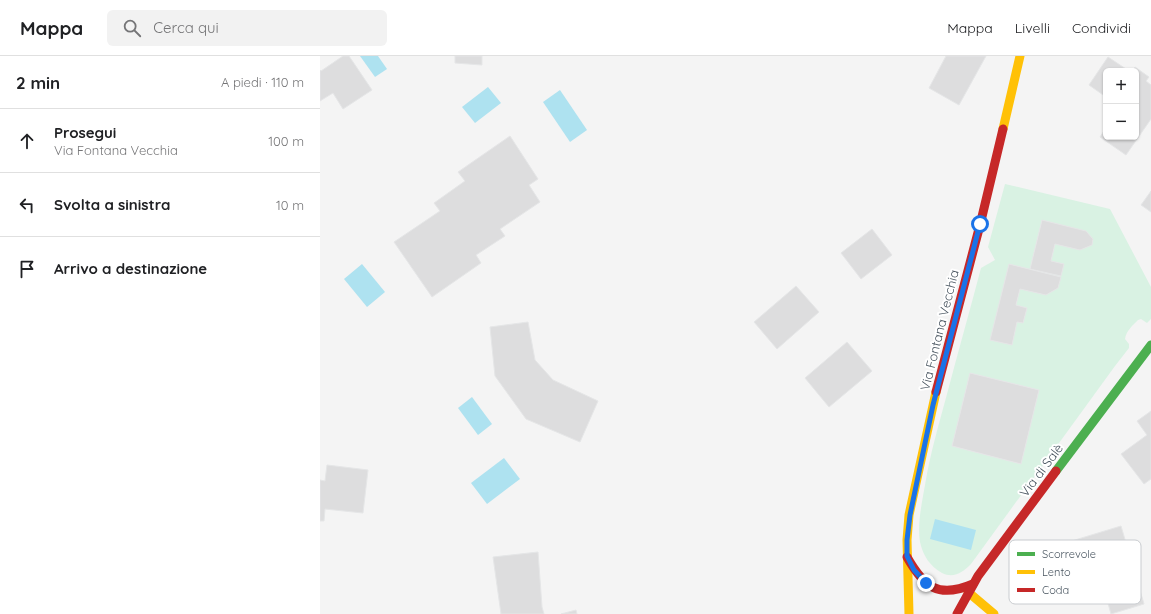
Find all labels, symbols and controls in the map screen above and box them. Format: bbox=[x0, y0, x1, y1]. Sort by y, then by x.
search box bbox=[107, 10, 387, 46]
text: Mappa bbox=[20, 16, 83, 40]
icon: search bbox=[121, 17, 143, 39]
text: Cerca qui bbox=[153, 18, 219, 37]
text: Mappa bbox=[947, 19, 993, 37]
text: Livelli bbox=[1015, 19, 1050, 37]
text: Condividi bbox=[1072, 19, 1131, 37]
map controls bbox=[1103, 68, 1139, 140]
button: + bbox=[1103, 68, 1139, 104]
text: 2 min bbox=[16, 72, 60, 93]
text: A piedi · 110 m bbox=[221, 74, 304, 90]
button: − bbox=[1103, 104, 1139, 140]
text: Prosegui bbox=[54, 123, 116, 142]
icon: ahead bbox=[16, 130, 38, 152]
text: 100 m bbox=[268, 133, 304, 149]
text: Via Fontana Vecchia bbox=[54, 142, 178, 158]
icon: left bbox=[16, 194, 38, 216]
text: Svolta a sinistra bbox=[54, 195, 170, 214]
text: 10 m bbox=[276, 197, 304, 213]
route start bbox=[971, 215, 989, 233]
icon: arrive bbox=[16, 258, 38, 280]
text: Arrivo a destinazione bbox=[54, 259, 207, 278]
street label: Via Fontana Vecchia bbox=[916, 268, 962, 392]
street label: Via di Salè bbox=[1016, 440, 1066, 500]
legend bbox=[1009, 540, 1141, 604]
text: Scorrevole bbox=[1042, 547, 1096, 561]
text: Lento bbox=[1042, 565, 1071, 579]
route end bbox=[917, 574, 935, 592]
text: Coda bbox=[1042, 583, 1069, 597]

